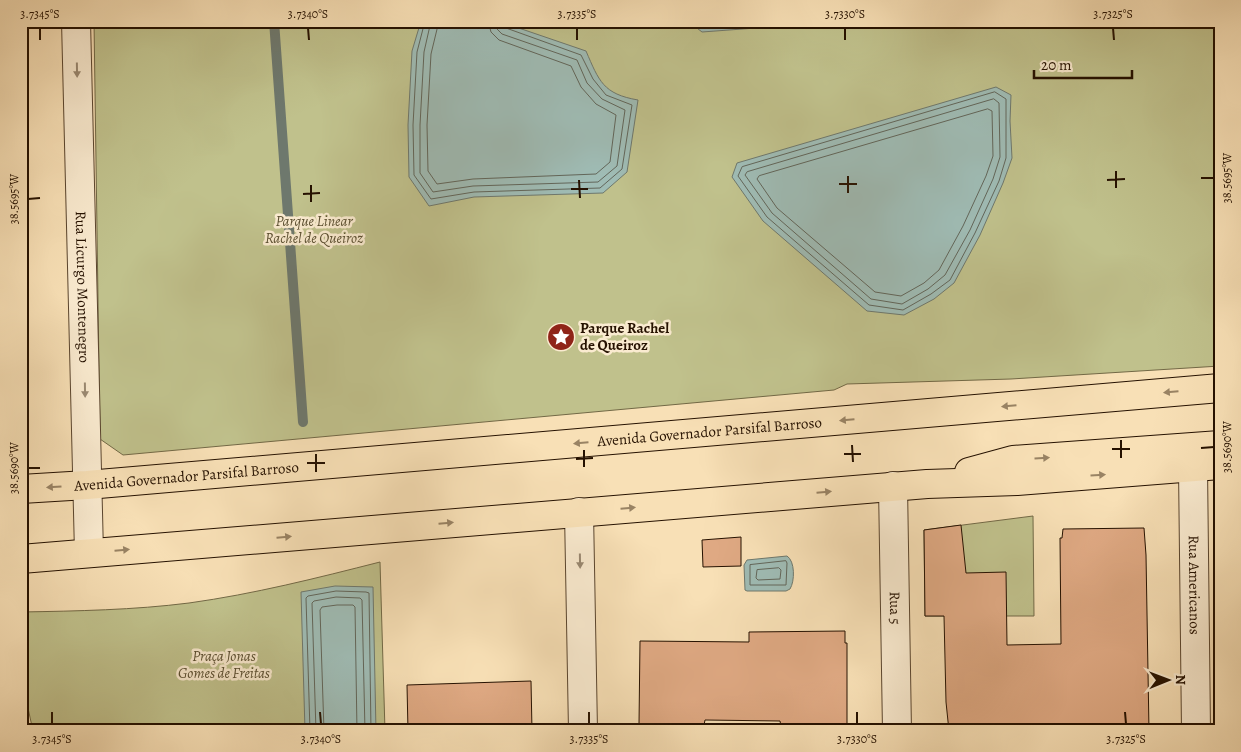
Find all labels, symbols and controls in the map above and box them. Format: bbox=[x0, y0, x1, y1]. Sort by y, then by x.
text: 3.7345°S bbox=[20, 6, 60, 22]
text: 3.7340°S bbox=[288, 6, 328, 22]
text: 3.7335°S bbox=[558, 6, 596, 22]
text: 3.7330°S bbox=[825, 6, 865, 22]
text: 3.7325°S bbox=[1093, 6, 1133, 22]
scale bar bbox=[1034, 48, 1131, 80]
text: 20 m bbox=[1041, 55, 1072, 75]
one-way arrow bbox=[74, 62, 82, 78]
text: 38.5695°W bbox=[1219, 152, 1235, 203]
text: 38.5695°W bbox=[6, 173, 22, 224]
street label: Rua Licurgo Montenegro bbox=[71, 211, 94, 363]
park label: Parque Linear Rachel de Queiroz bbox=[265, 211, 363, 248]
place label: Parque Rachel de Queiroz bbox=[580, 318, 669, 355]
place icon: Parque Rachel de Queiroz bbox=[546, 322, 576, 352]
one-way arrow bbox=[81, 382, 89, 398]
one-way arrow bbox=[1163, 389, 1179, 397]
one-way arrow bbox=[1001, 403, 1017, 411]
street label: Avenida Governador Parsifal Barroso bbox=[595, 412, 823, 451]
one-way arrow bbox=[839, 416, 855, 424]
text: 38.5690°W bbox=[1219, 420, 1235, 473]
one-way arrow bbox=[573, 439, 589, 447]
text: 38.5690°W bbox=[6, 441, 22, 494]
one-way arrow bbox=[1034, 454, 1050, 462]
street label: Avenida Governador Parsifal Barroso bbox=[73, 457, 300, 496]
one-way arrow bbox=[1090, 470, 1106, 478]
one-way arrow bbox=[46, 484, 62, 492]
one-way arrow bbox=[816, 488, 832, 496]
one-way arrow bbox=[620, 504, 636, 512]
one-way arrow bbox=[438, 519, 454, 527]
one-way arrow bbox=[276, 532, 292, 540]
street label: Rua Americanos bbox=[1184, 535, 1205, 635]
one-way arrow bbox=[114, 546, 130, 554]
one-way arrow bbox=[576, 553, 584, 569]
street label: Rua 5 bbox=[885, 591, 905, 625]
park label: Praça Jonas Gomes de Freitas bbox=[178, 646, 270, 683]
north arrow bbox=[1144, 654, 1194, 704]
text: N bbox=[1171, 675, 1190, 685]
text: 3.7345°S bbox=[32, 731, 72, 747]
text: 3.7340°S bbox=[301, 731, 341, 747]
text: 3.7335°S bbox=[570, 731, 608, 747]
text: 3.7330°S bbox=[837, 731, 877, 747]
text: 3.7325°S bbox=[1106, 731, 1146, 747]

